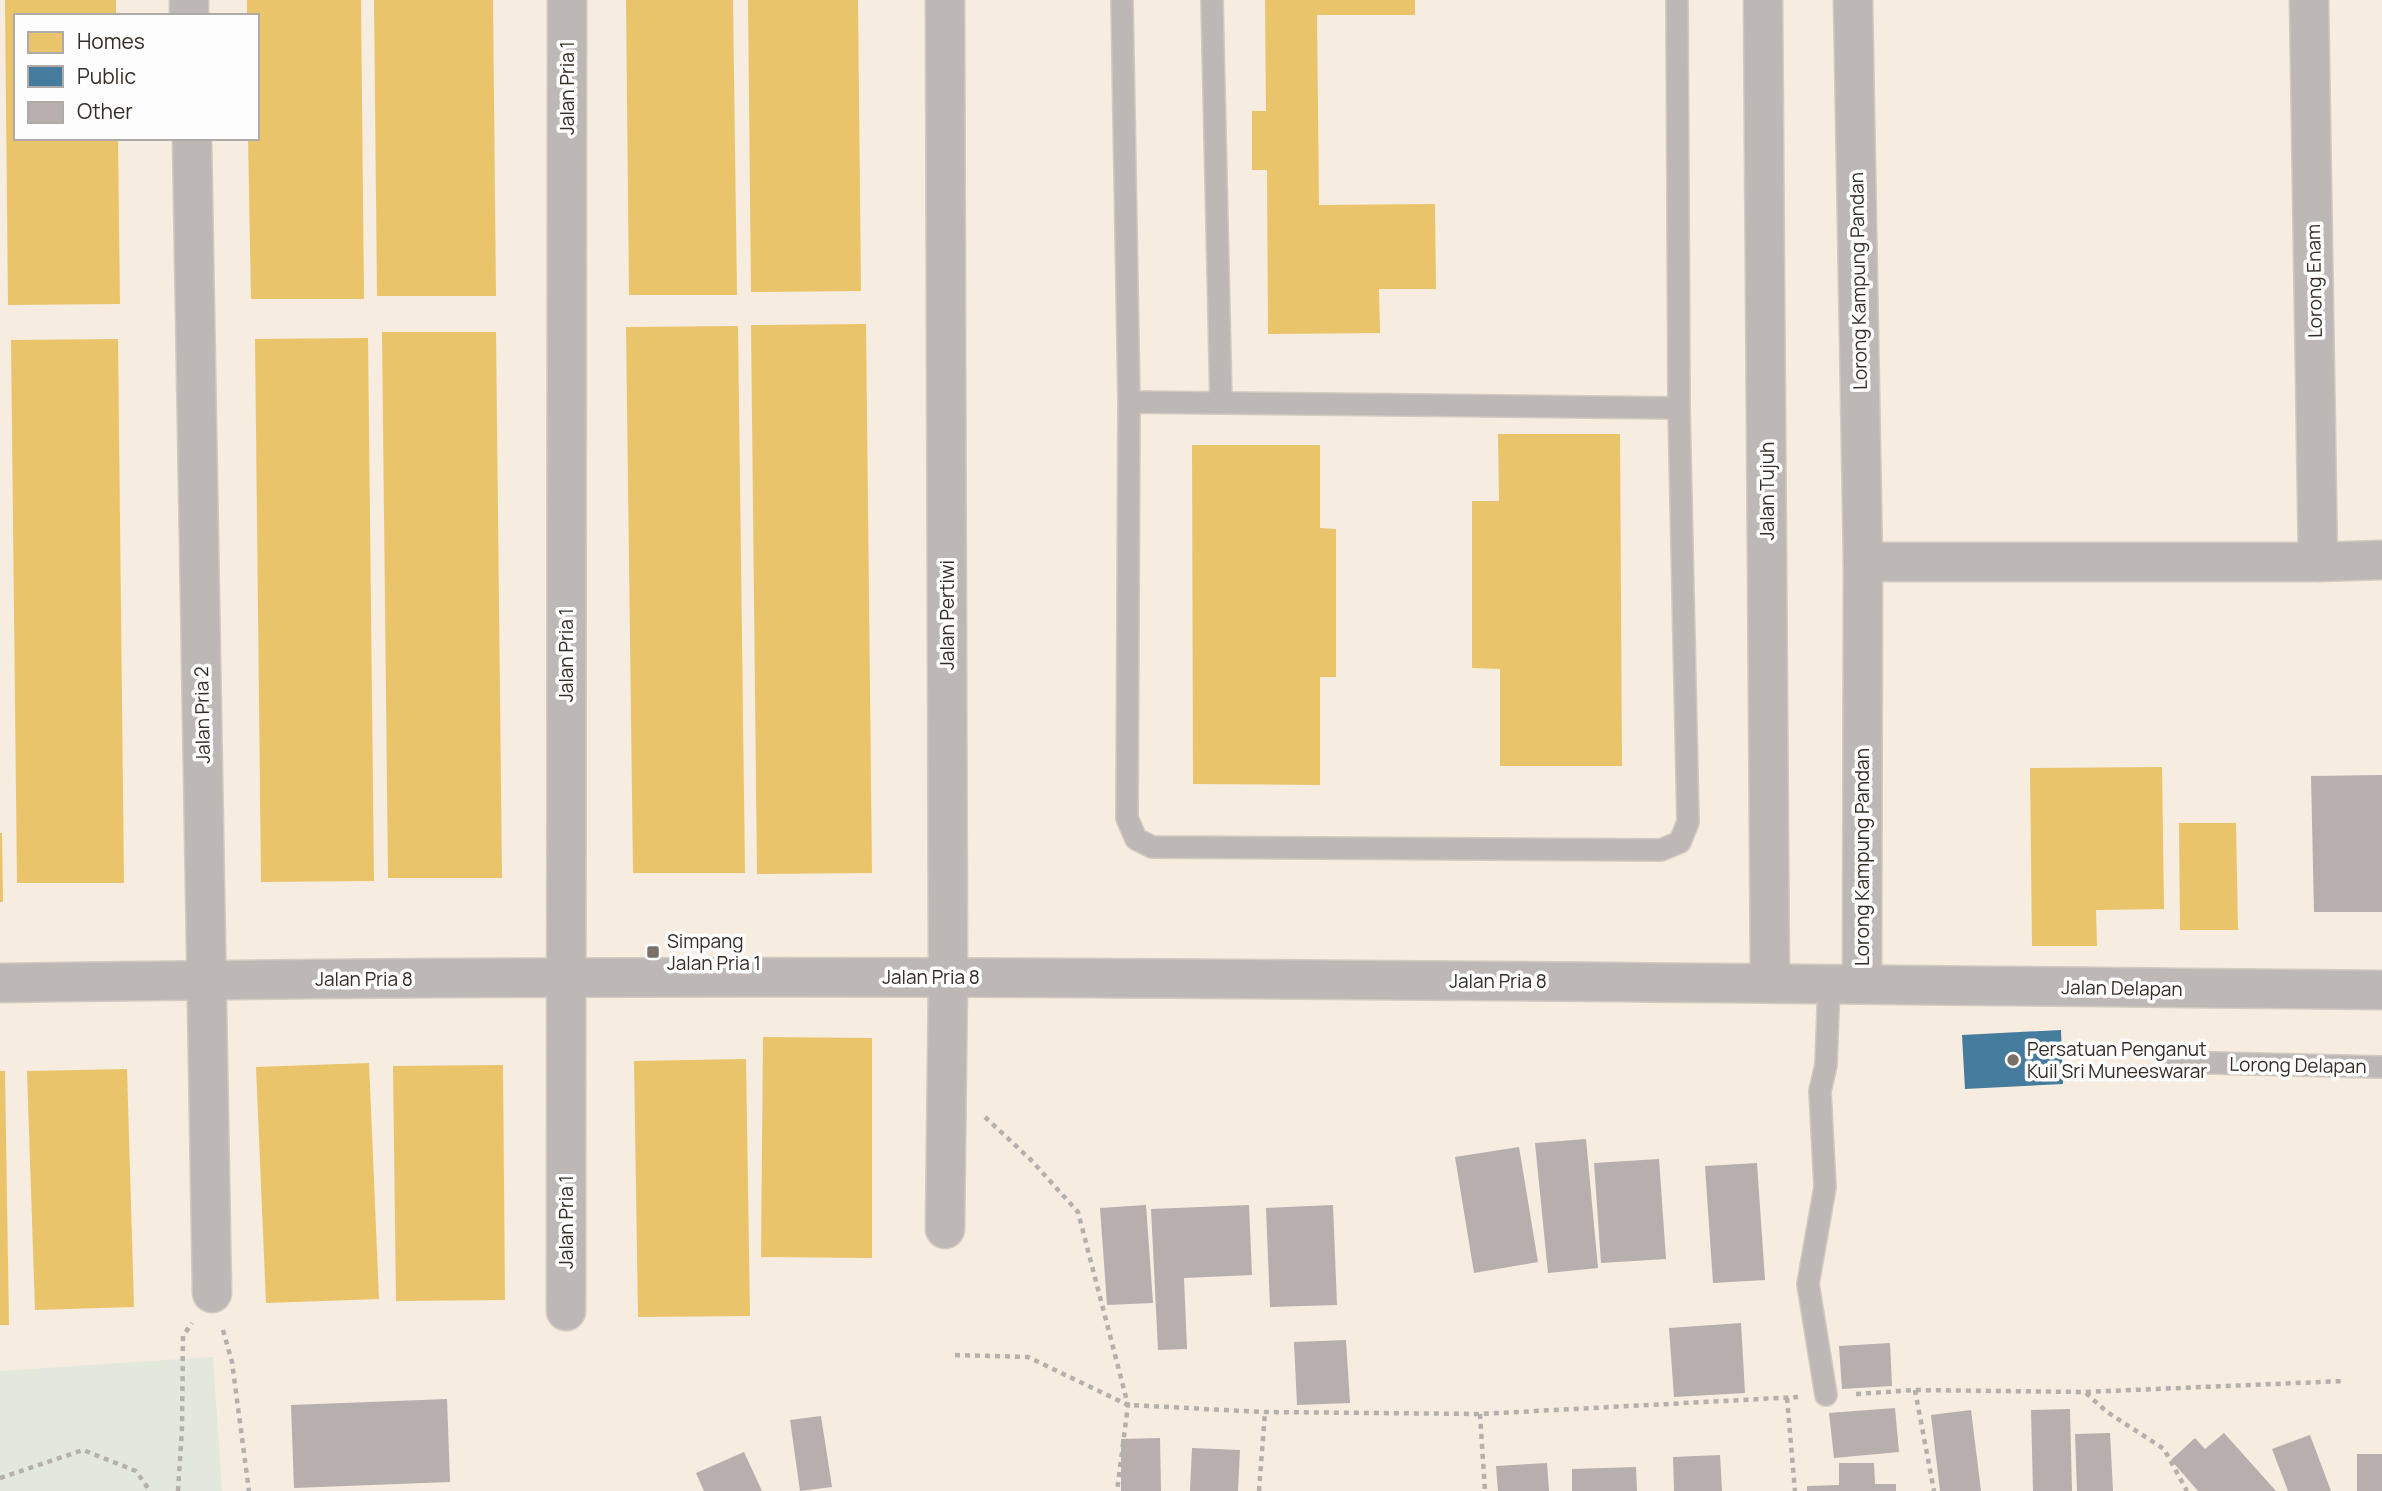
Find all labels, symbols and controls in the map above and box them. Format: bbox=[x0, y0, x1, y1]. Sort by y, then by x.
legend bbox=[14, 14, 259, 140]
text: Homes bbox=[77, 27, 145, 55]
street label: Jalan Pria 1 bbox=[554, 41, 580, 135]
text: Public bbox=[77, 62, 136, 90]
text: Other bbox=[77, 97, 133, 125]
street label: Lorong Kampung Pandan bbox=[1843, 172, 1873, 390]
street label: Lorong Enam bbox=[2300, 224, 2328, 338]
street label: Jalan Tujuh bbox=[1754, 442, 1780, 540]
street label: Jalan Pertiwi bbox=[934, 560, 960, 670]
street label: Jalan Pria 1 bbox=[553, 608, 579, 702]
street label: Jalan Pria 2 bbox=[188, 666, 216, 764]
street label: Lorong Kampung Pandan bbox=[1849, 748, 1875, 966]
place label: Simpang Jalan Pria 1 bbox=[667, 928, 761, 976]
marker: Simpang Jalan Pria 1 bbox=[645, 944, 661, 960]
street label: Jalan Pria 8 bbox=[882, 964, 980, 990]
street label: Jalan Pria 8 bbox=[315, 966, 413, 992]
street label: Jalan Pria 8 bbox=[1449, 968, 1547, 994]
street label: Jalan Delapan bbox=[2061, 974, 2183, 1002]
place label: Persatuan Penganut Kuil Sri Muneeswarar bbox=[2027, 1036, 2207, 1084]
street label: Lorong Delapan bbox=[2229, 1051, 2367, 1079]
marker: Persatuan Penganut Kuil Sri Muneeswarar bbox=[2005, 1052, 2021, 1068]
street label: Jalan Pria 1 bbox=[553, 1175, 579, 1269]

